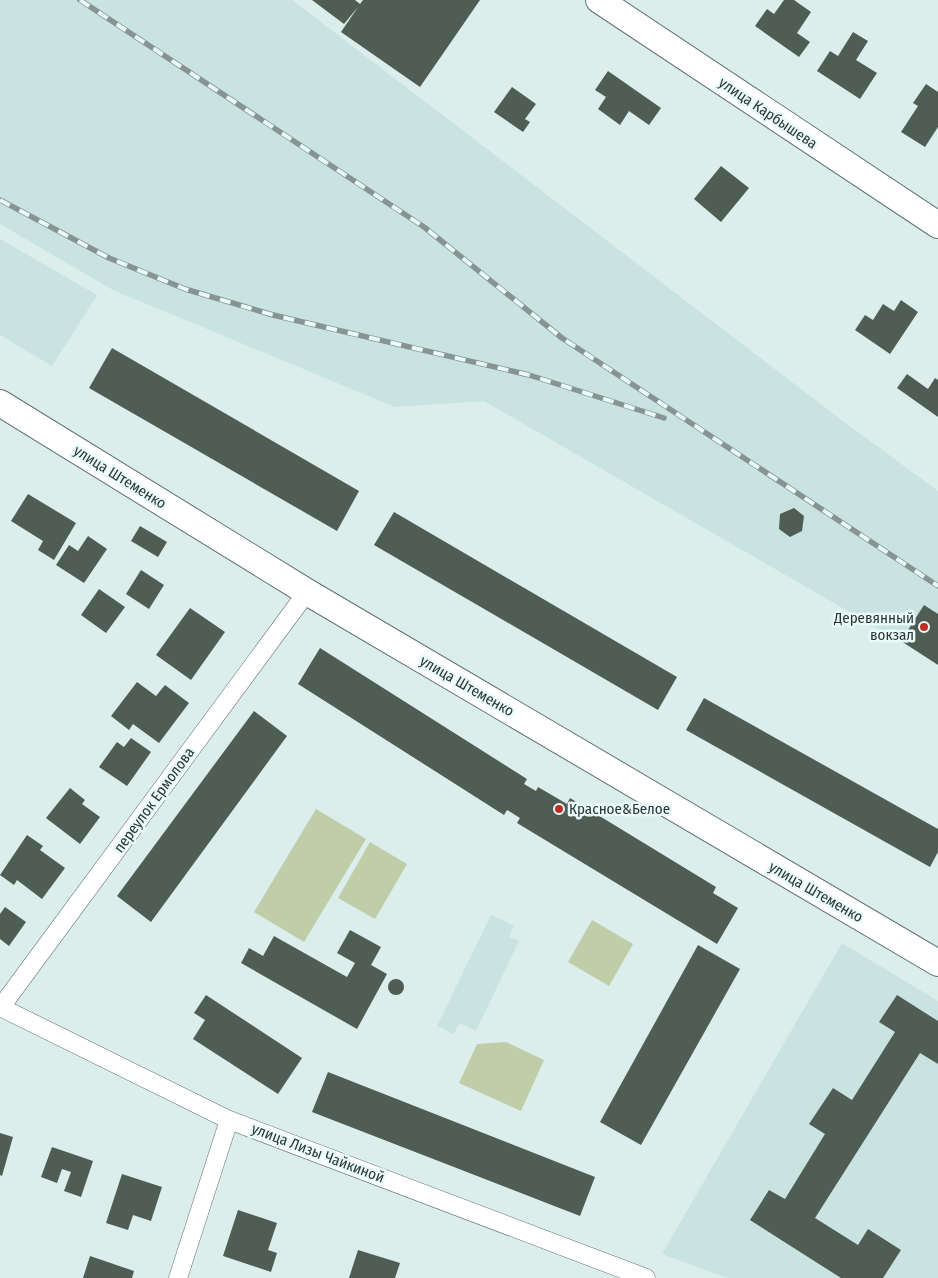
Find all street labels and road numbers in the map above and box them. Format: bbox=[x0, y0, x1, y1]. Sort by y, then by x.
street label: улица Карбышева bbox=[715, 73, 821, 153]
street label: улица Штеменко bbox=[70, 441, 170, 513]
street label: улица Штеменко bbox=[417, 652, 517, 720]
street label: переулок Ермолова bbox=[110, 744, 198, 856]
street label: улица Штеменко bbox=[766, 858, 866, 926]
street label: улица Лизы Чайкиной bbox=[249, 1119, 387, 1187]

